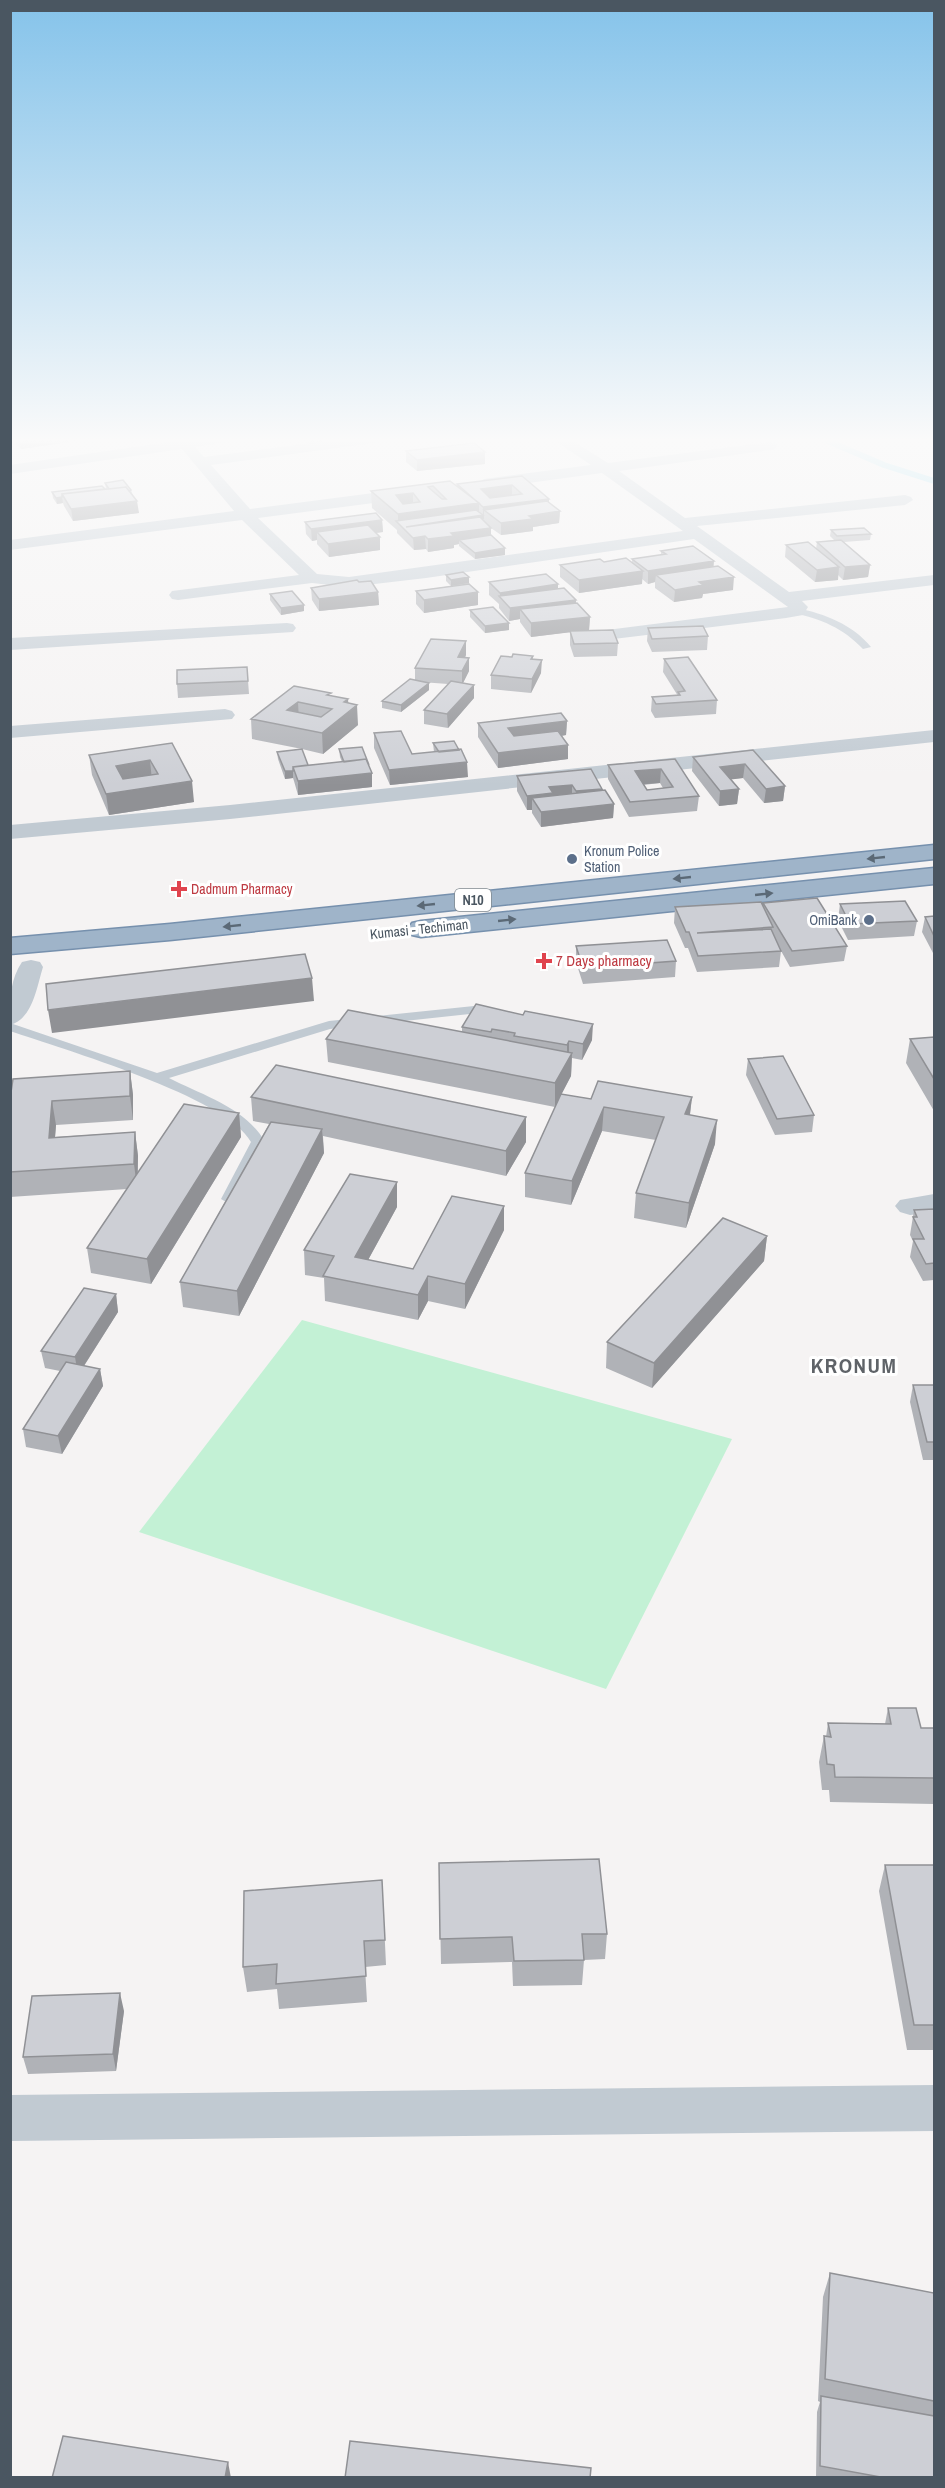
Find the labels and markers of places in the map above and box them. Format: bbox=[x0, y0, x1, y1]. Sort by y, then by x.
place label: Kronum Police Station bbox=[584, 842, 659, 876]
marker: Kronum Police Station bbox=[565, 852, 579, 866]
place label: Dadmum Pharmacy bbox=[191, 880, 293, 898]
marker: Dadmum Pharmacy bbox=[172, 882, 186, 896]
place label: OmiBank bbox=[809, 911, 857, 929]
marker: OmiBank bbox=[862, 913, 876, 927]
place label: 7 Days pharmacy bbox=[556, 950, 653, 971]
marker: 7 Days pharmacy bbox=[537, 954, 551, 968]

